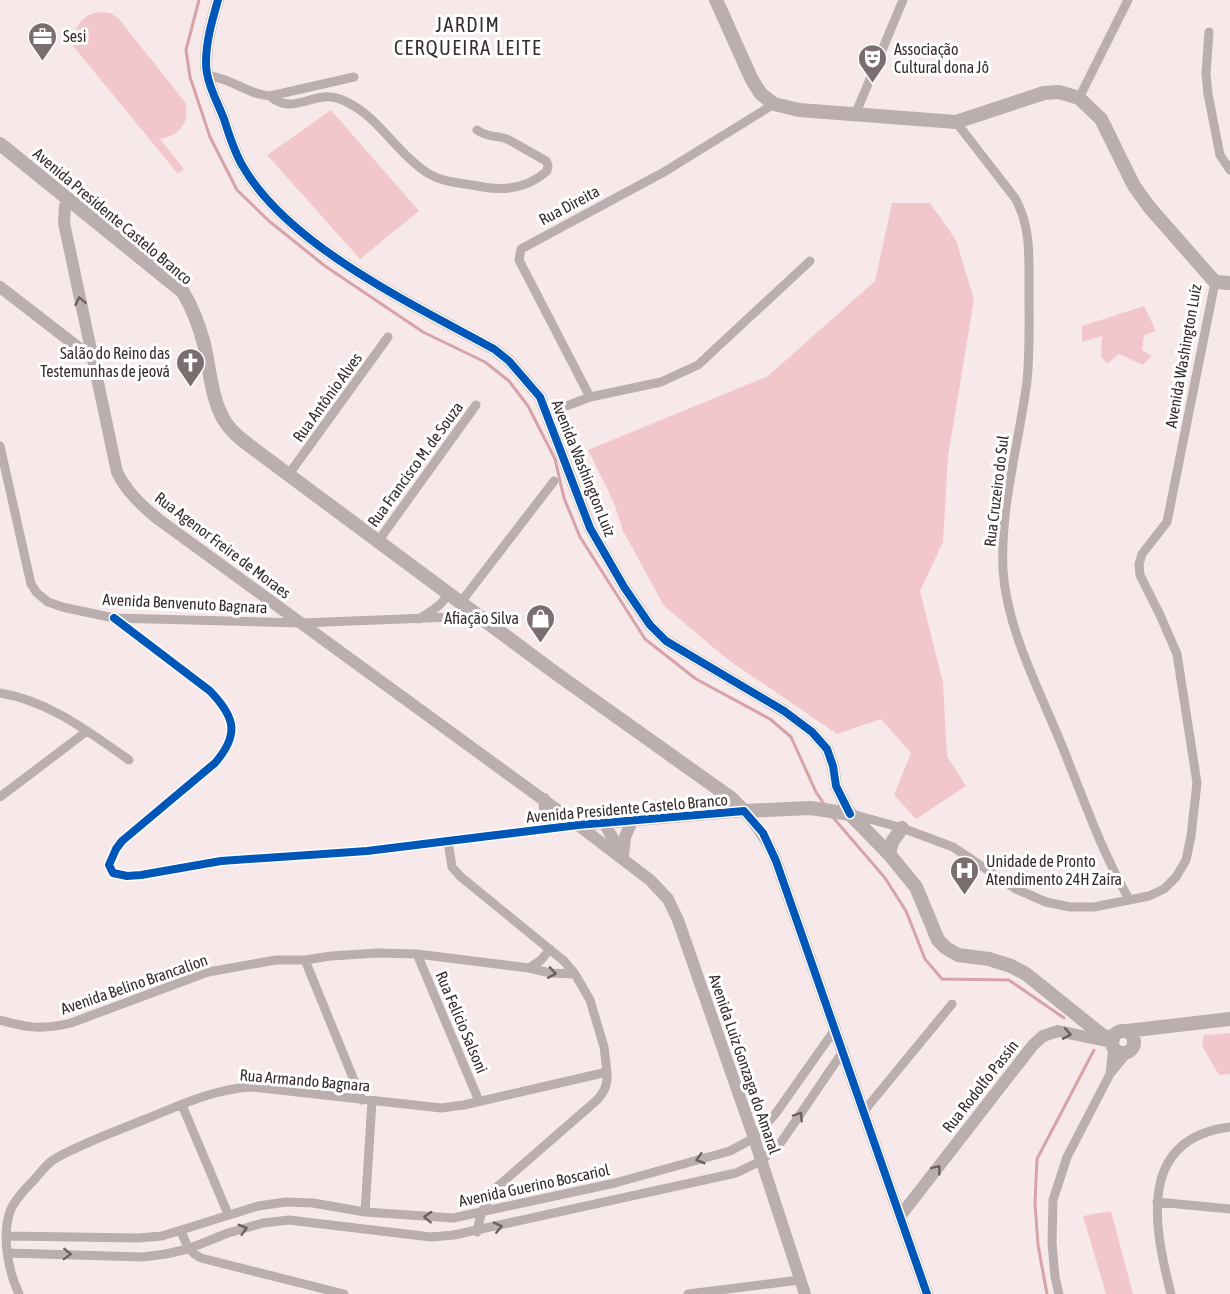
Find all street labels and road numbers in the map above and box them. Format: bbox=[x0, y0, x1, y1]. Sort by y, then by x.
street label: Avenida Presidente Castelo Branco bbox=[30, 144, 196, 288]
street label: Rua Direita bbox=[536, 182, 602, 228]
street label: Avenida Washington Luíz bbox=[1161, 282, 1206, 430]
street label: Rua Antônio Alves bbox=[289, 349, 365, 445]
street label: Avenida Washington Luiz bbox=[547, 397, 620, 540]
street label: Rua Francisco M. de Souza bbox=[364, 398, 466, 530]
street label: Rua Cruzeiro do Sul bbox=[980, 434, 1012, 548]
street label: Rua Agenor Freire de Moraes bbox=[151, 488, 295, 603]
street label: Avenida Benvenuto Bagnara bbox=[102, 590, 268, 617]
street label: Avenida Presidente Castelo Branco bbox=[525, 790, 729, 826]
street label: Avenida Belino Brancalion bbox=[58, 950, 210, 1018]
street label: Rua Felício Salsoni bbox=[432, 968, 492, 1076]
street label: Avenida Luiz Gonzaga do Amaral bbox=[705, 972, 785, 1157]
street label: Rua Rodolfo Passin bbox=[938, 1036, 1022, 1136]
street label: Rua Armando Bagnara bbox=[239, 1065, 371, 1096]
street label: Avenida Guerino Boscariol bbox=[457, 1160, 612, 1210]

